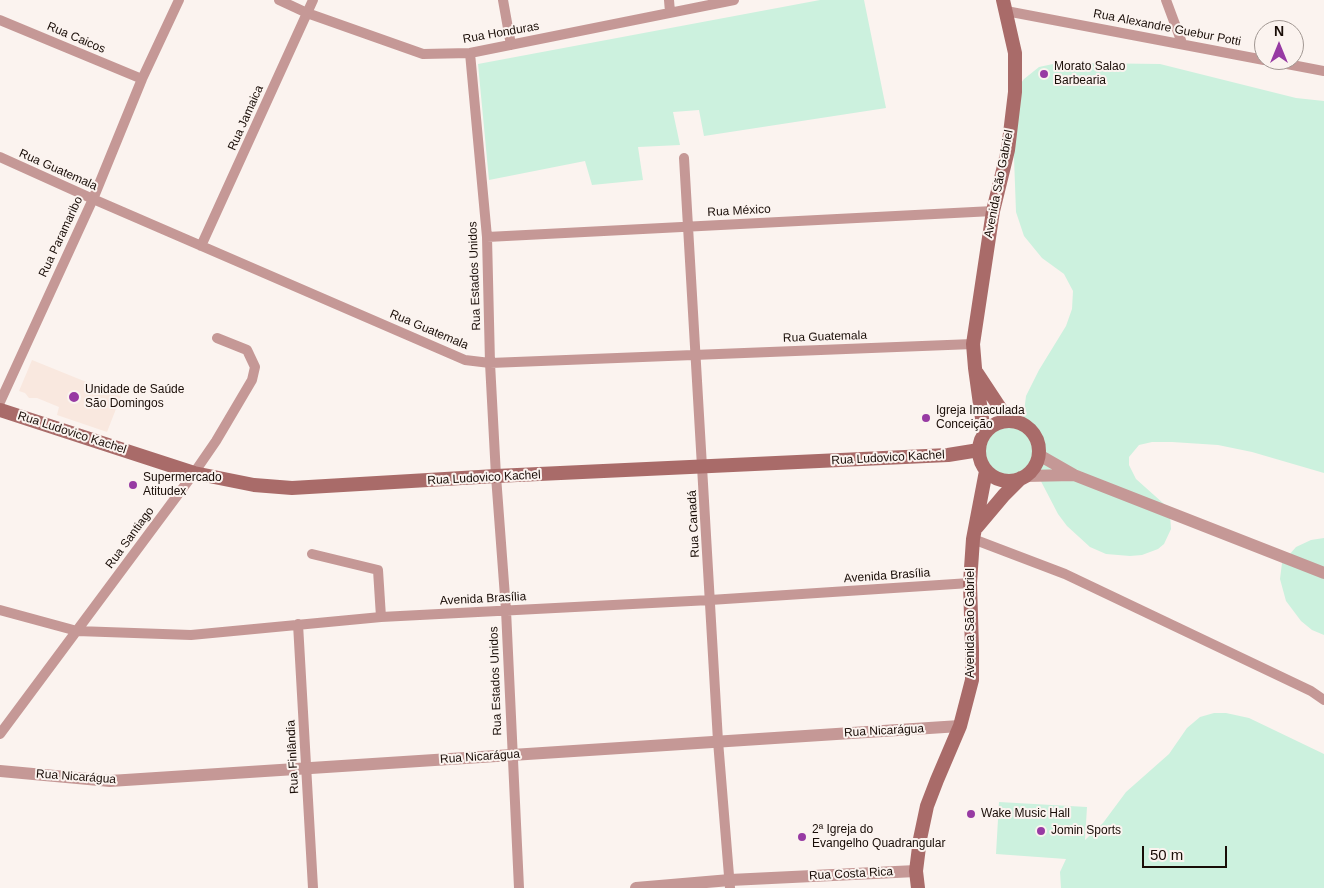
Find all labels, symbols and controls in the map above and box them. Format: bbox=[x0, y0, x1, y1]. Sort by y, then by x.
street label: Rua Alexandre Guebur Potti bbox=[1092, 7, 1242, 49]
street label: Rua Caicos bbox=[45, 19, 107, 57]
street label: Rua Honduras bbox=[462, 19, 540, 47]
north arrow bbox=[1254, 20, 1304, 70]
text: N bbox=[1274, 23, 1284, 39]
place label: Morato Salao Barbearia bbox=[1054, 60, 1125, 88]
marker: Morato Salao Barbearia bbox=[1038, 68, 1050, 80]
street label: Rua Jamaica bbox=[225, 83, 267, 153]
street label: Avenida São Gabriel bbox=[981, 129, 1017, 239]
street label: Rua Guatemala bbox=[17, 146, 99, 194]
street label: Rua Paramaribo bbox=[36, 194, 86, 280]
street label: Rua México bbox=[707, 202, 771, 220]
street label: Rua Estados Unidos bbox=[466, 221, 484, 331]
street label: Rua Guatemala bbox=[388, 307, 470, 353]
street label: Rua Guatemala bbox=[783, 328, 867, 346]
place label: Unidade de Saúde São Domingos bbox=[85, 383, 184, 411]
marker: Unidade de Saúde São Domingos bbox=[67, 390, 81, 404]
place label: Igreja Imaculada Conceição bbox=[936, 404, 1025, 432]
street label: Rua Ludovico Kachel bbox=[16, 409, 128, 457]
marker: Igreja Imaculada Conceição bbox=[920, 412, 932, 424]
street label: Rua Ludovico Kachel bbox=[831, 448, 945, 468]
street label: Rua Ludovico Kachel bbox=[427, 468, 541, 488]
place label: Supermercado Atitudex bbox=[143, 471, 222, 499]
marker: Supermercado Atitudex bbox=[127, 479, 139, 491]
street label: Rua Canadá bbox=[685, 490, 703, 558]
street label: Rua Santiago bbox=[103, 504, 157, 572]
street label: Avenida Brasília bbox=[843, 566, 931, 586]
street label: Avenida São Gabriel bbox=[964, 568, 978, 678]
street label: Avenida Brasília bbox=[439, 590, 527, 608]
street label: Rua Estados Unidos bbox=[487, 626, 505, 736]
street label: Rua Finlândia bbox=[284, 720, 302, 794]
street label: Rua Nicarágua bbox=[844, 722, 924, 740]
street label: Rua Nicarágua bbox=[440, 747, 520, 767]
street label: Rua Nicarágua bbox=[36, 767, 116, 787]
place label: Wake Music Hall bbox=[981, 807, 1070, 821]
marker: Wake Music Hall bbox=[965, 808, 977, 820]
place label: 2ª Igreja do Evangelho Quadrangular bbox=[812, 823, 945, 851]
place label: Jomin Sports bbox=[1051, 824, 1121, 838]
marker: Jomin Sports bbox=[1035, 825, 1047, 837]
marker: 2ª Igreja do Evangelho Quadrangular bbox=[796, 831, 808, 843]
scale bar bbox=[1144, 836, 1229, 868]
text: 50 m bbox=[1150, 846, 1183, 863]
street label: Rua Costa Rica bbox=[809, 865, 893, 883]

